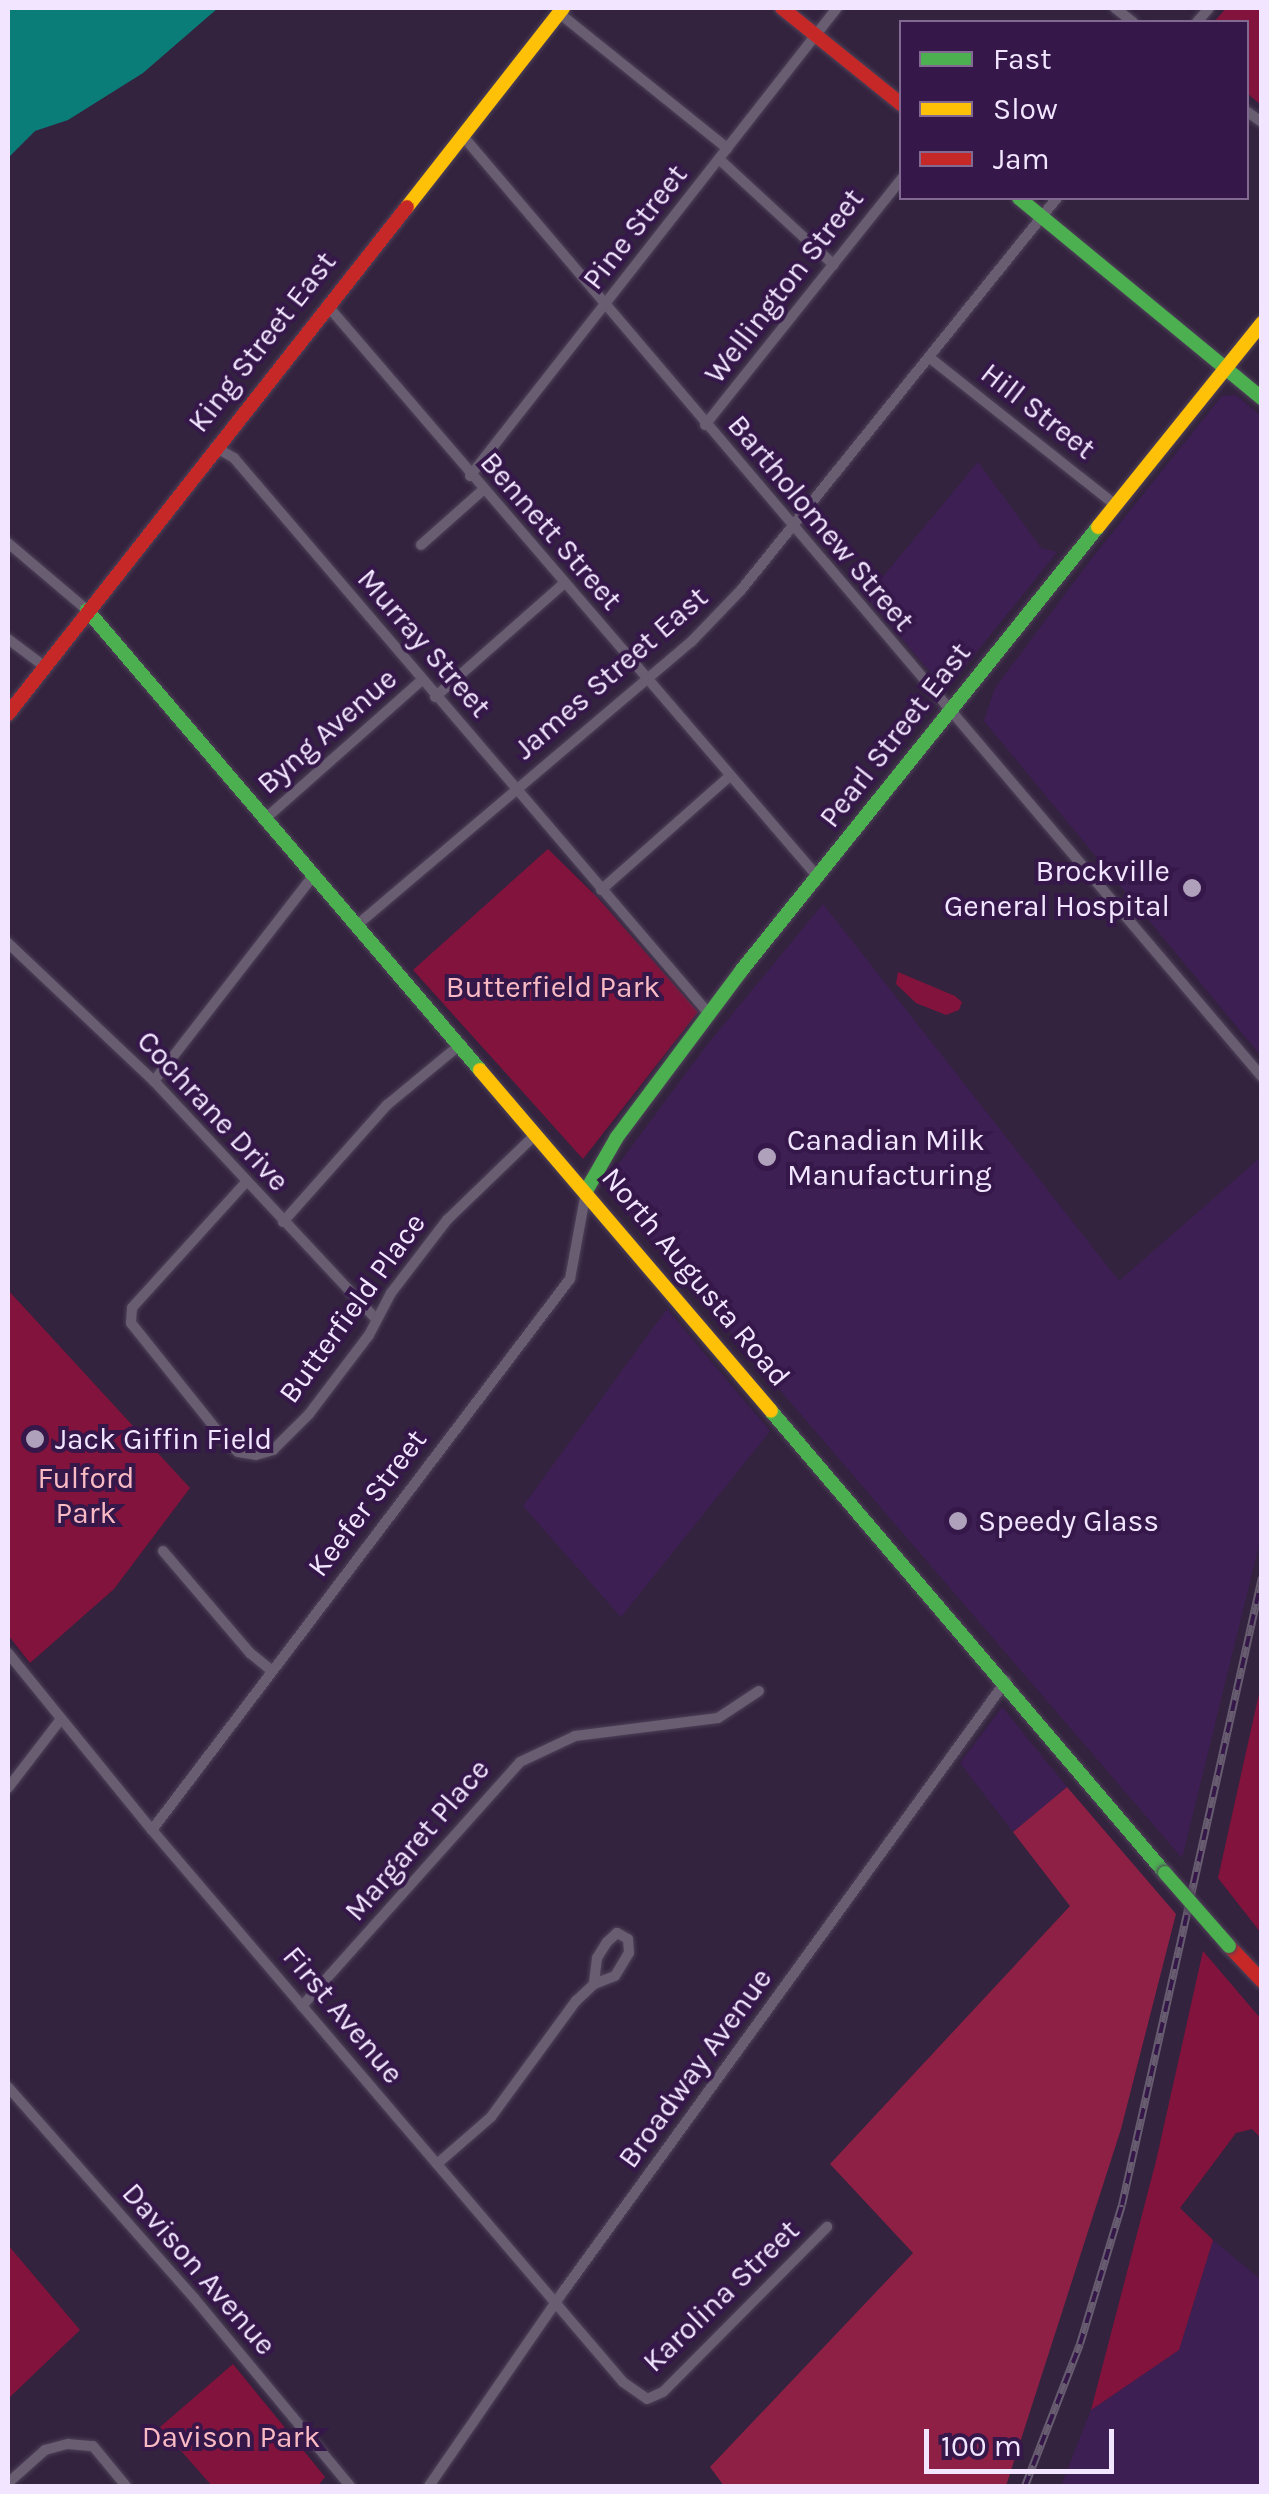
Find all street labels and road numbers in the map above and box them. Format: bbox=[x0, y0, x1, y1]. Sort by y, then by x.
street label: Pine Street bbox=[575, 157, 695, 297]
street label: Wellington Street bbox=[697, 181, 871, 391]
street label: King Street East bbox=[180, 245, 344, 439]
street label: Hill Street bbox=[974, 355, 1102, 467]
street label: Bartholomew Street bbox=[720, 408, 922, 638]
street label: Bennett Street bbox=[473, 445, 629, 617]
street label: Murray Street bbox=[350, 561, 498, 725]
street label: James Street East bbox=[507, 579, 715, 767]
street label: Pearl Street East bbox=[812, 635, 978, 835]
street label: Byng Avenue bbox=[250, 661, 404, 801]
street label: Cochrane Drive bbox=[129, 1023, 297, 1199]
street label: North Augusta Road bbox=[594, 1160, 798, 1394]
street label: Butterfield Place bbox=[271, 1206, 433, 1410]
street label: Keefer Street bbox=[300, 1422, 434, 1584]
street label: Margaret Place bbox=[337, 1752, 497, 1928]
street label: First Avenue bbox=[275, 1939, 411, 2091]
street label: Broadway Avenue bbox=[610, 1961, 780, 2175]
street label: Davison Avenue bbox=[114, 2176, 284, 2362]
street label: Karolina Street bbox=[635, 2212, 807, 2380]

